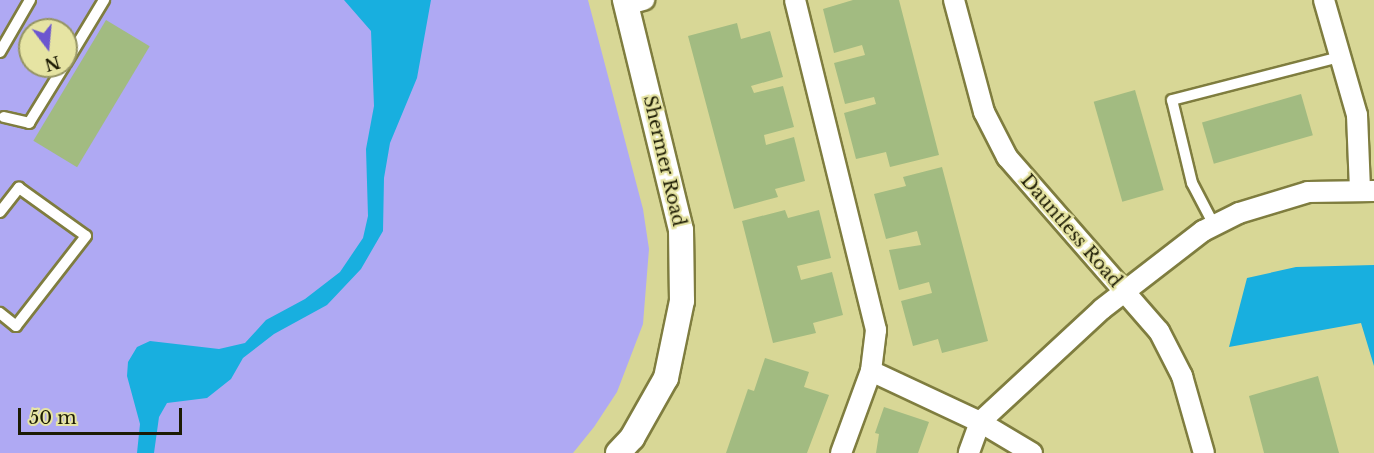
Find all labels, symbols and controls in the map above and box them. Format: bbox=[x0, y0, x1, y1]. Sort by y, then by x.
north arrow bbox=[18, 18, 78, 78]
text: N bbox=[42, 52, 62, 75]
street label: Shermer Road bbox=[638, 93, 690, 229]
street label: Dauntless Road bbox=[1016, 170, 1126, 292]
scale bar bbox=[21, 396, 184, 434]
text: 50 m bbox=[29, 407, 77, 429]

